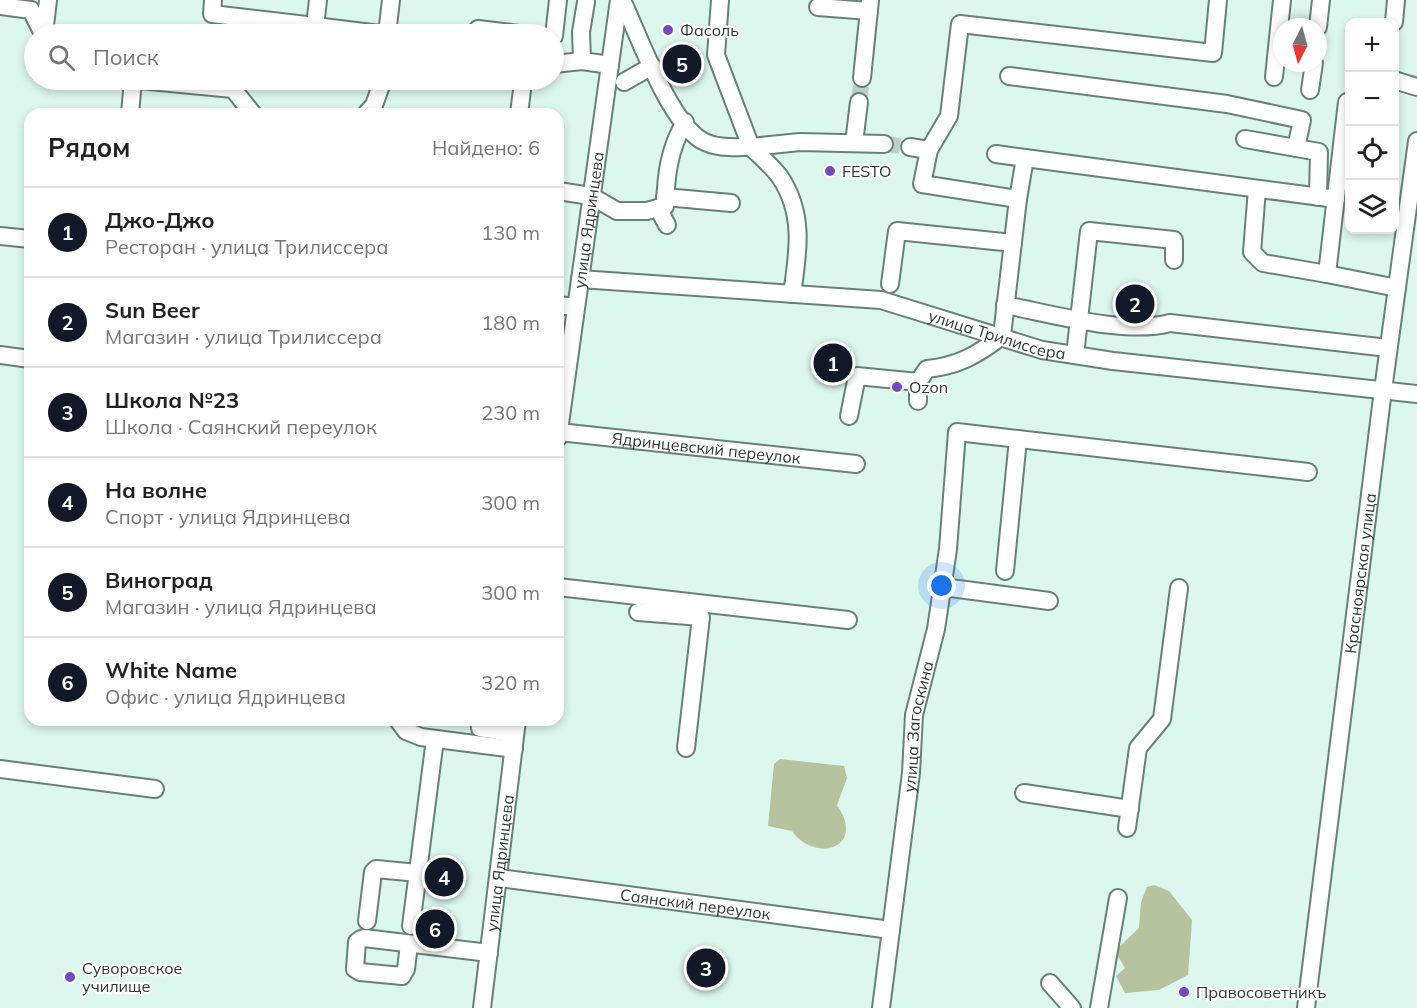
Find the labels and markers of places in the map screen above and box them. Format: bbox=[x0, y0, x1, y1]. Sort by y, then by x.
place label: Фасоль bbox=[680, 20, 739, 40]
marker: Фасоль bbox=[661, 23, 675, 37]
pin: 5 bbox=[662, 42, 702, 86]
place label: FESTO bbox=[842, 161, 891, 181]
marker: FESTO bbox=[823, 164, 837, 178]
pin: 2 bbox=[1116, 282, 1154, 326]
pin: 1 bbox=[814, 340, 852, 386]
place label: Ozon bbox=[909, 377, 948, 397]
marker: Ozon bbox=[890, 380, 904, 394]
pin: 4 bbox=[424, 854, 464, 900]
pin: 6 bbox=[416, 906, 454, 952]
pin: 3 bbox=[686, 946, 726, 990]
place label: Суворовское училище bbox=[82, 958, 183, 996]
marker: Суворовское училище bbox=[63, 970, 77, 984]
place label: Правосоветникъ bbox=[1196, 982, 1326, 1002]
marker: Правосоветникъ bbox=[1177, 985, 1191, 999]

